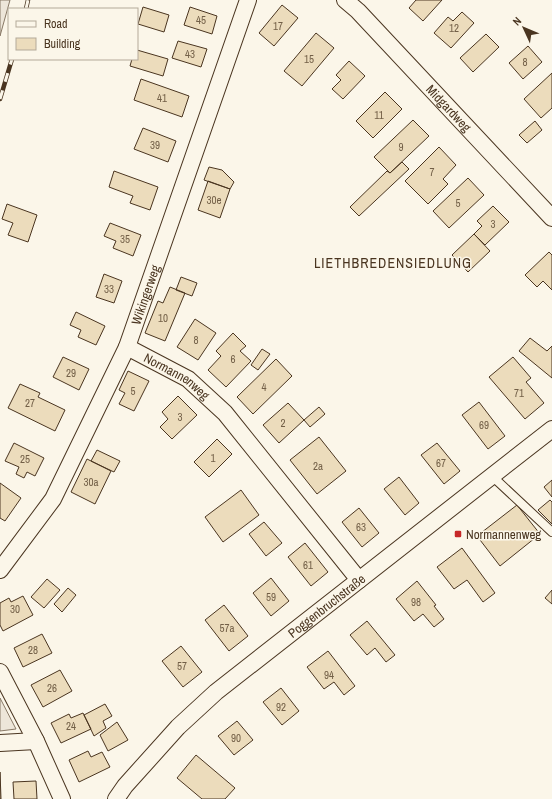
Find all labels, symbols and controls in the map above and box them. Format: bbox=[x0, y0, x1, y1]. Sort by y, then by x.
legend bbox=[8, 8, 138, 60]
north arrow bbox=[504, 8, 544, 48]
house number: 45 bbox=[196, 13, 206, 27]
text: N bbox=[510, 14, 524, 28]
text: Road bbox=[44, 16, 68, 32]
house number: 17 bbox=[273, 19, 283, 33]
house number: 12 bbox=[449, 21, 459, 35]
text: Building bbox=[44, 36, 81, 52]
house number: 43 bbox=[185, 47, 195, 61]
house number: 15 bbox=[304, 52, 314, 66]
house number: 8 bbox=[522, 55, 528, 69]
street label: Midgardweg bbox=[422, 81, 475, 136]
house number: 41 bbox=[157, 91, 167, 105]
house number: 11 bbox=[374, 108, 384, 122]
house number: 39 bbox=[150, 138, 160, 152]
house number: 9 bbox=[398, 140, 404, 154]
house number: 7 bbox=[429, 165, 435, 179]
house number: 30e bbox=[206, 193, 222, 207]
house number: 5 bbox=[455, 196, 461, 210]
house number: 3 bbox=[490, 217, 496, 231]
house number: 35 bbox=[120, 232, 130, 246]
district label: LIETHBREDENSIEDLUNG bbox=[314, 254, 472, 272]
street label: Wikingerweg bbox=[127, 263, 164, 327]
house number: 33 bbox=[104, 282, 114, 296]
house number: 10 bbox=[158, 311, 168, 325]
house number: 8 bbox=[193, 333, 199, 347]
street label: Normannenweg bbox=[141, 349, 213, 404]
house number: 6 bbox=[230, 352, 236, 366]
house number: 29 bbox=[66, 366, 76, 380]
house number: 4 bbox=[261, 380, 267, 394]
house number: 5 bbox=[130, 384, 136, 398]
house number: 71 bbox=[514, 386, 524, 400]
house number: 27 bbox=[25, 396, 35, 410]
house number: 3 bbox=[177, 410, 183, 424]
house number: 2 bbox=[280, 416, 286, 430]
house number: 69 bbox=[479, 418, 489, 432]
house number: 1 bbox=[210, 451, 216, 465]
house number: 25 bbox=[20, 452, 30, 466]
house number: 67 bbox=[436, 456, 446, 470]
house number: 2a bbox=[313, 459, 323, 473]
house number: 30a bbox=[83, 475, 99, 489]
house number: 63 bbox=[356, 520, 366, 534]
place label: Normannenweg bbox=[466, 526, 541, 543]
marker: Normannenweg bbox=[453, 529, 463, 539]
house number: 61 bbox=[303, 558, 313, 572]
street label: Poggenbruchstraße bbox=[285, 570, 369, 642]
house number: 59 bbox=[266, 590, 276, 604]
house number: 98 bbox=[411, 595, 421, 609]
house number: 30 bbox=[10, 602, 20, 616]
house number: 57a bbox=[219, 621, 235, 635]
house number: 28 bbox=[28, 643, 38, 657]
house number: 57 bbox=[177, 659, 187, 673]
house number: 94 bbox=[324, 668, 334, 682]
house number: 26 bbox=[47, 681, 57, 695]
house number: 92 bbox=[276, 700, 286, 714]
house number: 24 bbox=[66, 719, 76, 733]
house number: 90 bbox=[231, 731, 241, 745]

